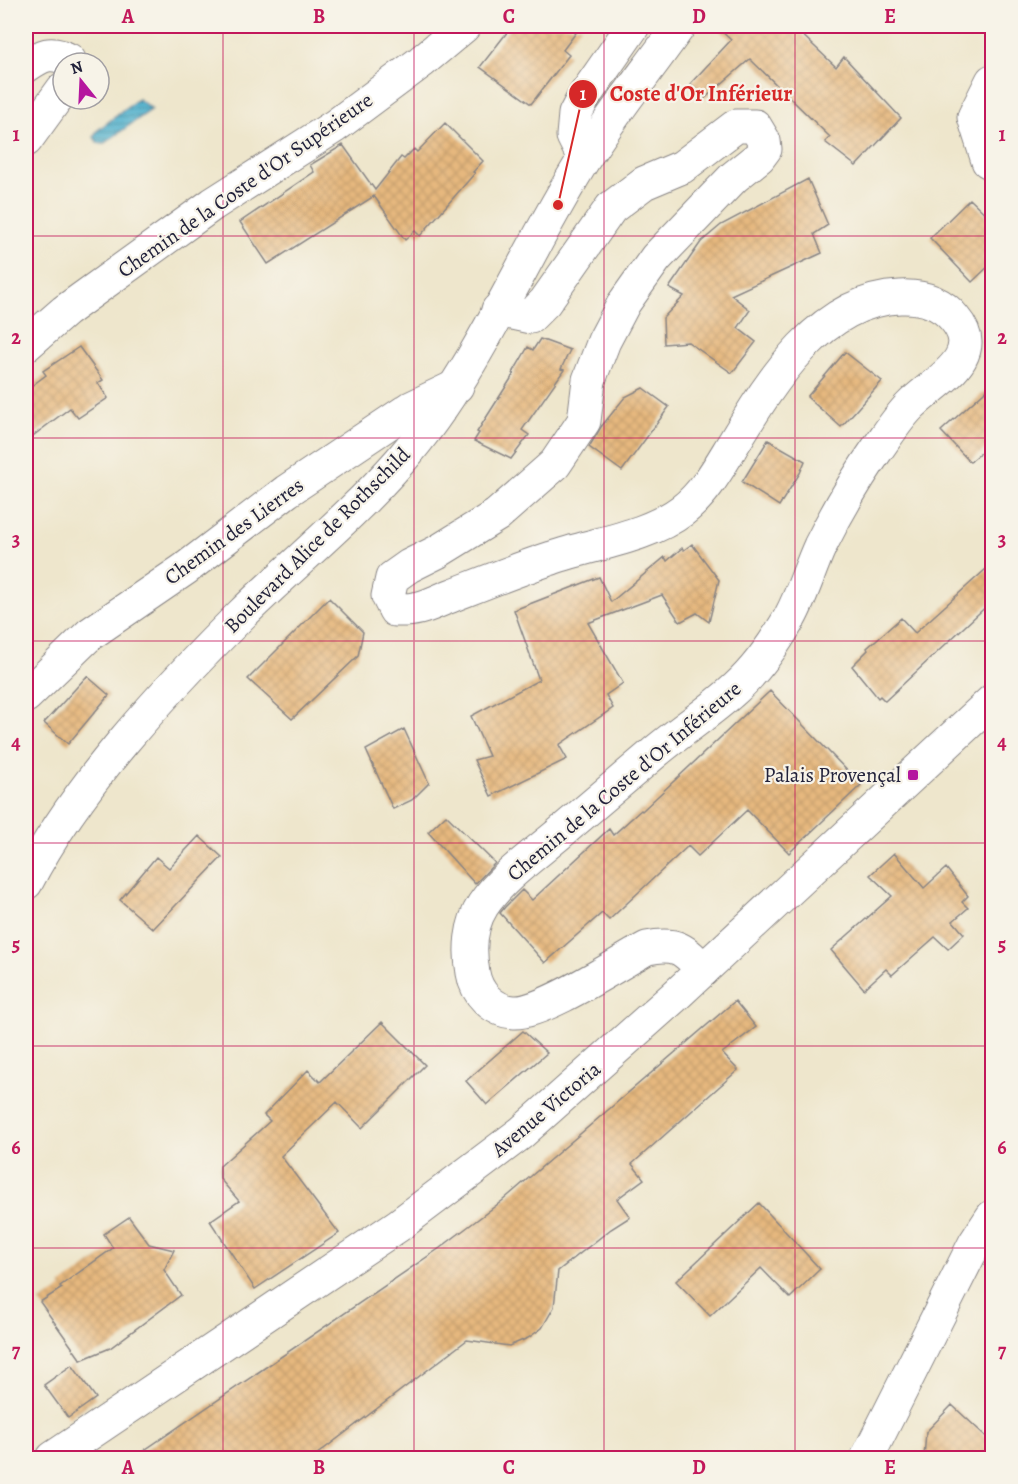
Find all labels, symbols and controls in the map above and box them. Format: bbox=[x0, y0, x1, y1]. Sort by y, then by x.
text: A bbox=[121, 3, 135, 30]
text: B bbox=[313, 3, 325, 30]
text: C bbox=[503, 3, 515, 30]
text: D bbox=[692, 3, 706, 30]
text: E bbox=[884, 3, 896, 30]
north arrow bbox=[51, 51, 111, 111]
text: N bbox=[68, 55, 86, 80]
callout: Coste d'Or Inférieur bbox=[568, 74, 805, 114]
text: Coste d'Or Inférieur bbox=[610, 79, 792, 109]
text: 1 bbox=[580, 82, 587, 106]
street label: Chemin de la Coste d'Or Supérieure bbox=[112, 86, 378, 284]
text: 1 bbox=[12, 121, 20, 148]
text: 1 bbox=[998, 121, 1006, 148]
text: 2 bbox=[11, 324, 21, 351]
text: 2 bbox=[997, 324, 1007, 351]
street label: Boulevard Alice de Rothschild bbox=[218, 440, 417, 639]
street label: Chemin des Lierres bbox=[159, 471, 309, 591]
text: 3 bbox=[12, 526, 20, 553]
text: 3 bbox=[998, 526, 1006, 553]
street label: Chemin de la Coste d'Or Inférieure bbox=[501, 675, 747, 887]
text: 4 bbox=[11, 729, 21, 756]
text: 4 bbox=[997, 729, 1007, 756]
place label: Palais Provençal bbox=[764, 761, 901, 789]
marker: Palais Provençal bbox=[906, 768, 920, 782]
text: 5 bbox=[12, 931, 20, 958]
text: 5 bbox=[998, 931, 1006, 958]
street label: Avenue Victoria bbox=[485, 1055, 607, 1164]
text: 6 bbox=[11, 1134, 21, 1161]
text: 6 bbox=[997, 1134, 1007, 1161]
text: 7 bbox=[12, 1337, 21, 1364]
text: 7 bbox=[998, 1337, 1007, 1364]
text: A bbox=[121, 1454, 135, 1481]
text: B bbox=[313, 1454, 325, 1481]
text: C bbox=[503, 1454, 515, 1481]
text: D bbox=[692, 1454, 706, 1481]
text: E bbox=[884, 1454, 896, 1481]

